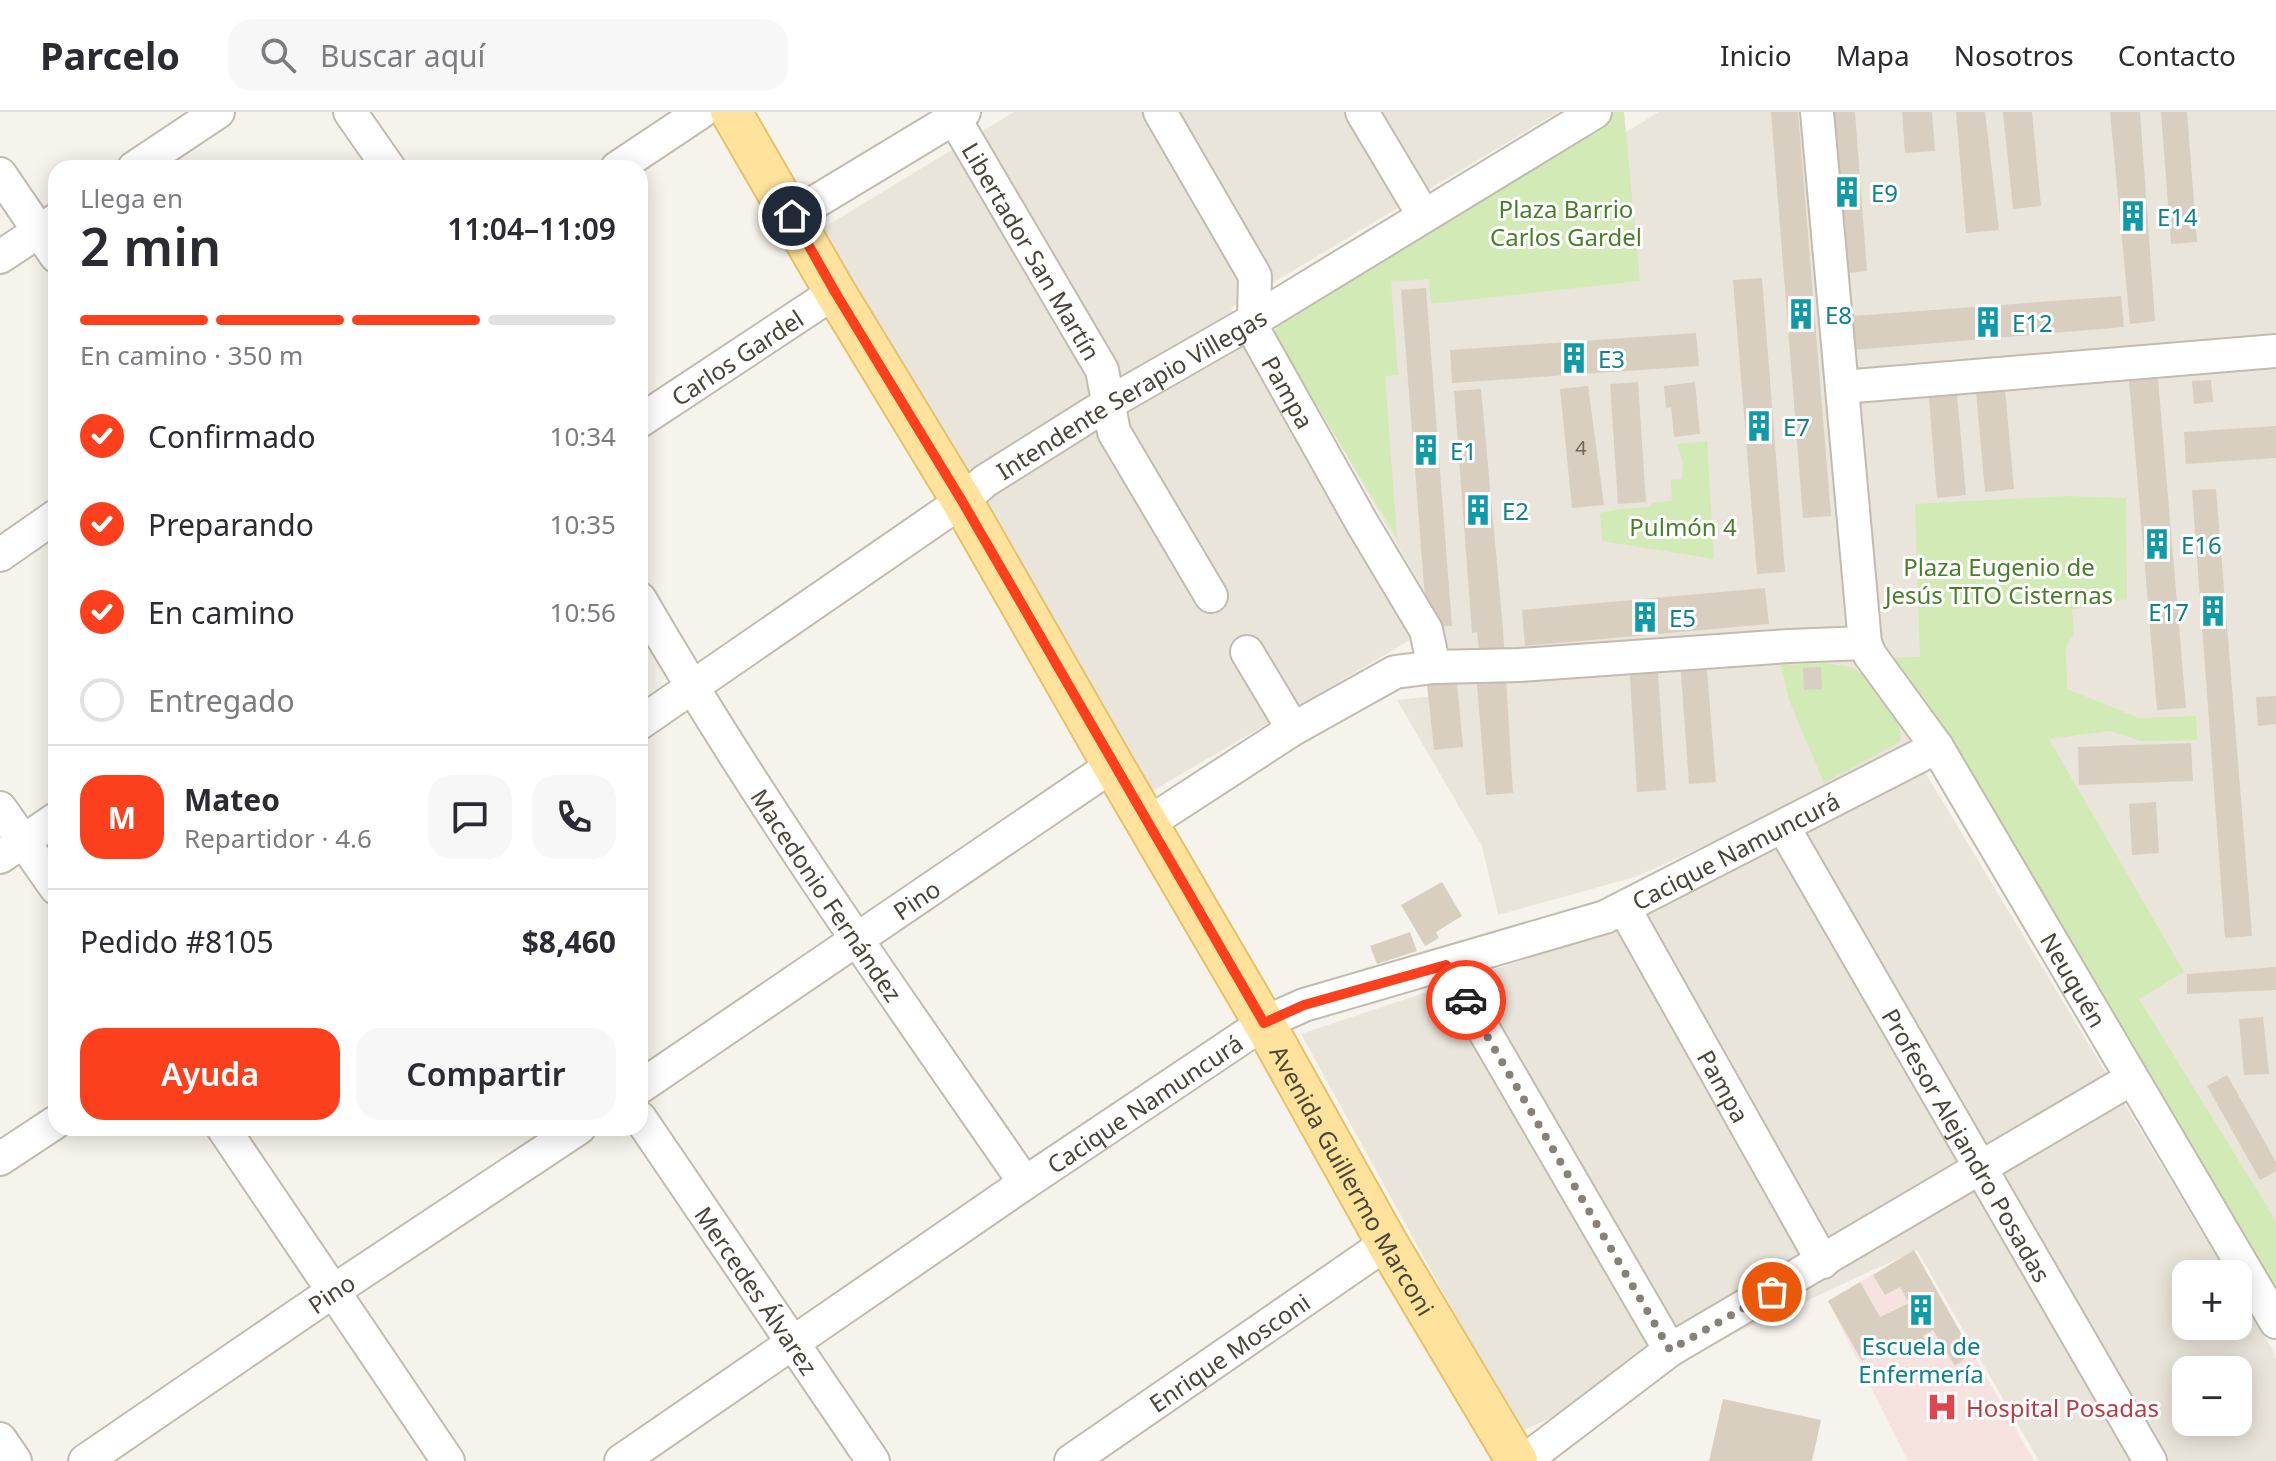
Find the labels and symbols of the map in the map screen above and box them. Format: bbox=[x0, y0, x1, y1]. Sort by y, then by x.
street label: Libertador San Martín bbox=[955, 136, 1109, 366]
building icon: E9 bbox=[1830, 175, 1864, 209]
place label: E9 bbox=[1871, 176, 1898, 209]
pin bbox=[758, 182, 826, 250]
park label: Plaza Barrio Carlos Gardel bbox=[1490, 192, 1642, 253]
building icon: E14 bbox=[2116, 199, 2150, 233]
place label: E14 bbox=[2157, 200, 2198, 233]
building icon: E8 bbox=[1784, 297, 1818, 331]
place label: E8 bbox=[1825, 298, 1852, 331]
street label: Intendente Serapio Villegas bbox=[990, 300, 1272, 487]
street label: Carlos Gardel bbox=[664, 301, 809, 413]
building icon: E12 bbox=[1971, 305, 2005, 339]
place label: E12 bbox=[2012, 306, 2053, 339]
building icon: E3 bbox=[1557, 341, 1591, 375]
place label: E3 bbox=[1598, 342, 1625, 375]
street label: Pampa bbox=[1255, 349, 1322, 434]
building icon: E7 bbox=[1742, 409, 1776, 443]
place label: E7 bbox=[1783, 410, 1810, 443]
building icon: E1 bbox=[1409, 433, 1443, 467]
place label: E1 bbox=[1450, 434, 1477, 467]
house number: 4 bbox=[1575, 434, 1587, 461]
building icon: E2 bbox=[1461, 493, 1495, 527]
place label: E2 bbox=[1502, 494, 1529, 527]
park label: Pulmón 4 bbox=[1629, 510, 1737, 543]
building icon: E16 bbox=[2140, 527, 2174, 561]
place label: E16 bbox=[2181, 528, 2222, 561]
park label: Plaza Eugenio de Jesús TITO Cisternas bbox=[1883, 550, 2113, 611]
building icon: E17 bbox=[2196, 594, 2230, 628]
place label: E17 bbox=[2148, 595, 2189, 628]
building icon: E5 bbox=[1628, 600, 1662, 634]
place label: E5 bbox=[1669, 601, 1696, 634]
street label: Macedonio Fernández bbox=[744, 782, 911, 1008]
street label: Cacique Namuncurá bbox=[1626, 783, 1845, 917]
street label: Pino bbox=[886, 871, 946, 927]
street label: Neuquén bbox=[2033, 926, 2115, 1033]
courier bbox=[1426, 960, 1506, 1040]
street label: Profesor Alejandro Posadas bbox=[1875, 1002, 2059, 1288]
street label: Cacique Namuncurá bbox=[1040, 1026, 1249, 1181]
street label: Avenida Guillermo Marconi bbox=[1263, 1039, 1443, 1321]
street label: Pampa bbox=[1690, 1043, 1758, 1128]
street label: Mercedes Álvarez bbox=[688, 1199, 826, 1381]
pin bbox=[1738, 1258, 1806, 1326]
street label: Pino bbox=[301, 1265, 361, 1320]
street label: Enrique Mosconi bbox=[1142, 1285, 1316, 1419]
building icon: Escuela de Enfermería bbox=[1904, 1293, 1938, 1327]
place label: Escuela de Enfermería bbox=[1858, 1329, 1984, 1390]
hospital icon: Hospital Posadas bbox=[1925, 1390, 1959, 1424]
place label: Hospital Posadas bbox=[1966, 1391, 2159, 1424]

